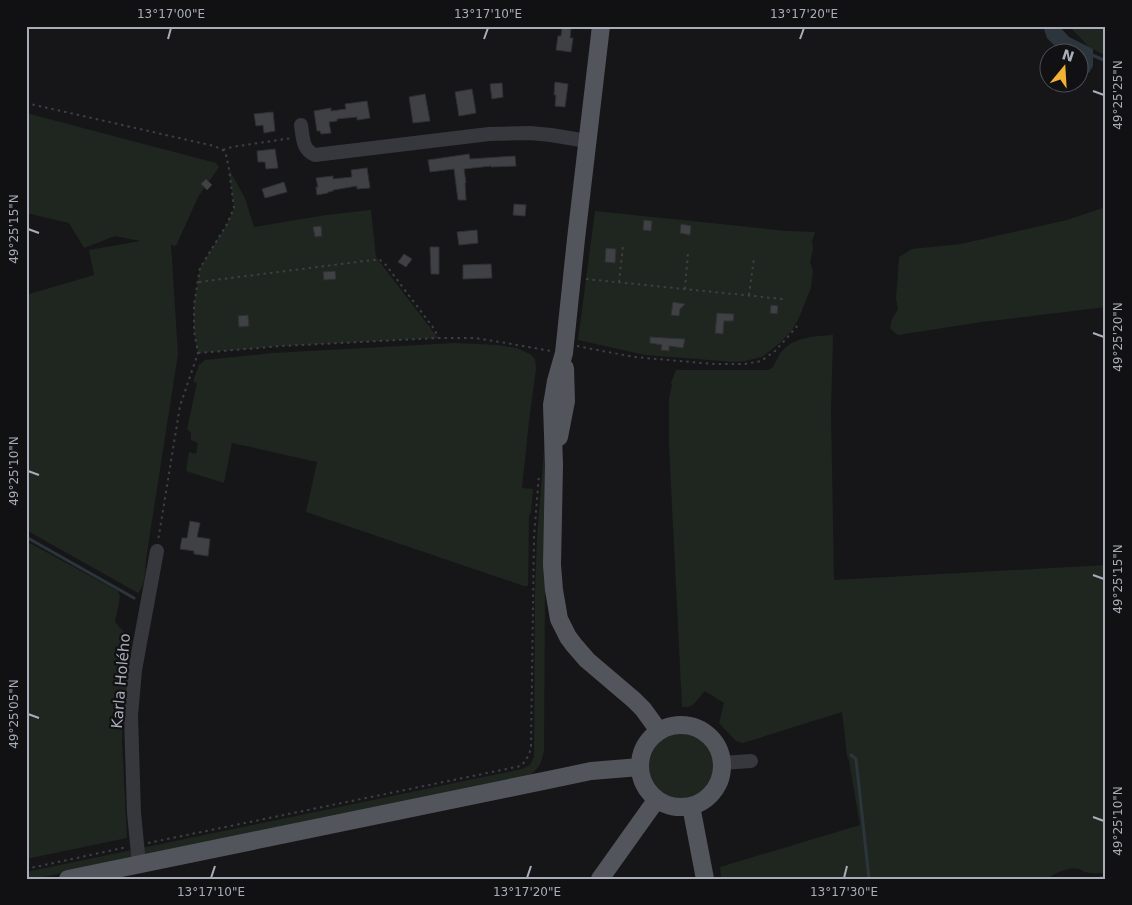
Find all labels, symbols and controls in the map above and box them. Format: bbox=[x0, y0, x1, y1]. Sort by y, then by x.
text: 13°17'00"E bbox=[137, 7, 205, 21]
text: 13°17'10"E bbox=[454, 7, 522, 21]
text: 13°17'20"E bbox=[770, 7, 838, 21]
north arrow bbox=[1040, 42, 1090, 92]
text: N bbox=[1060, 46, 1076, 65]
text: 49°25'25"N bbox=[1111, 60, 1125, 130]
text: 49°25'15"N bbox=[7, 194, 21, 264]
text: 49°25'20"N bbox=[1111, 302, 1125, 372]
text: 49°25'10"N bbox=[7, 436, 21, 506]
text: 49°25'15"N bbox=[1111, 544, 1125, 614]
street label: Karla Holého bbox=[108, 633, 134, 729]
text: 49°25'05"N bbox=[7, 679, 21, 749]
text: 49°25'10"N bbox=[1111, 786, 1125, 856]
text: 13°17'10"E bbox=[177, 885, 245, 899]
text: 13°17'20"E bbox=[493, 885, 561, 899]
text: 13°17'30"E bbox=[810, 885, 878, 899]

